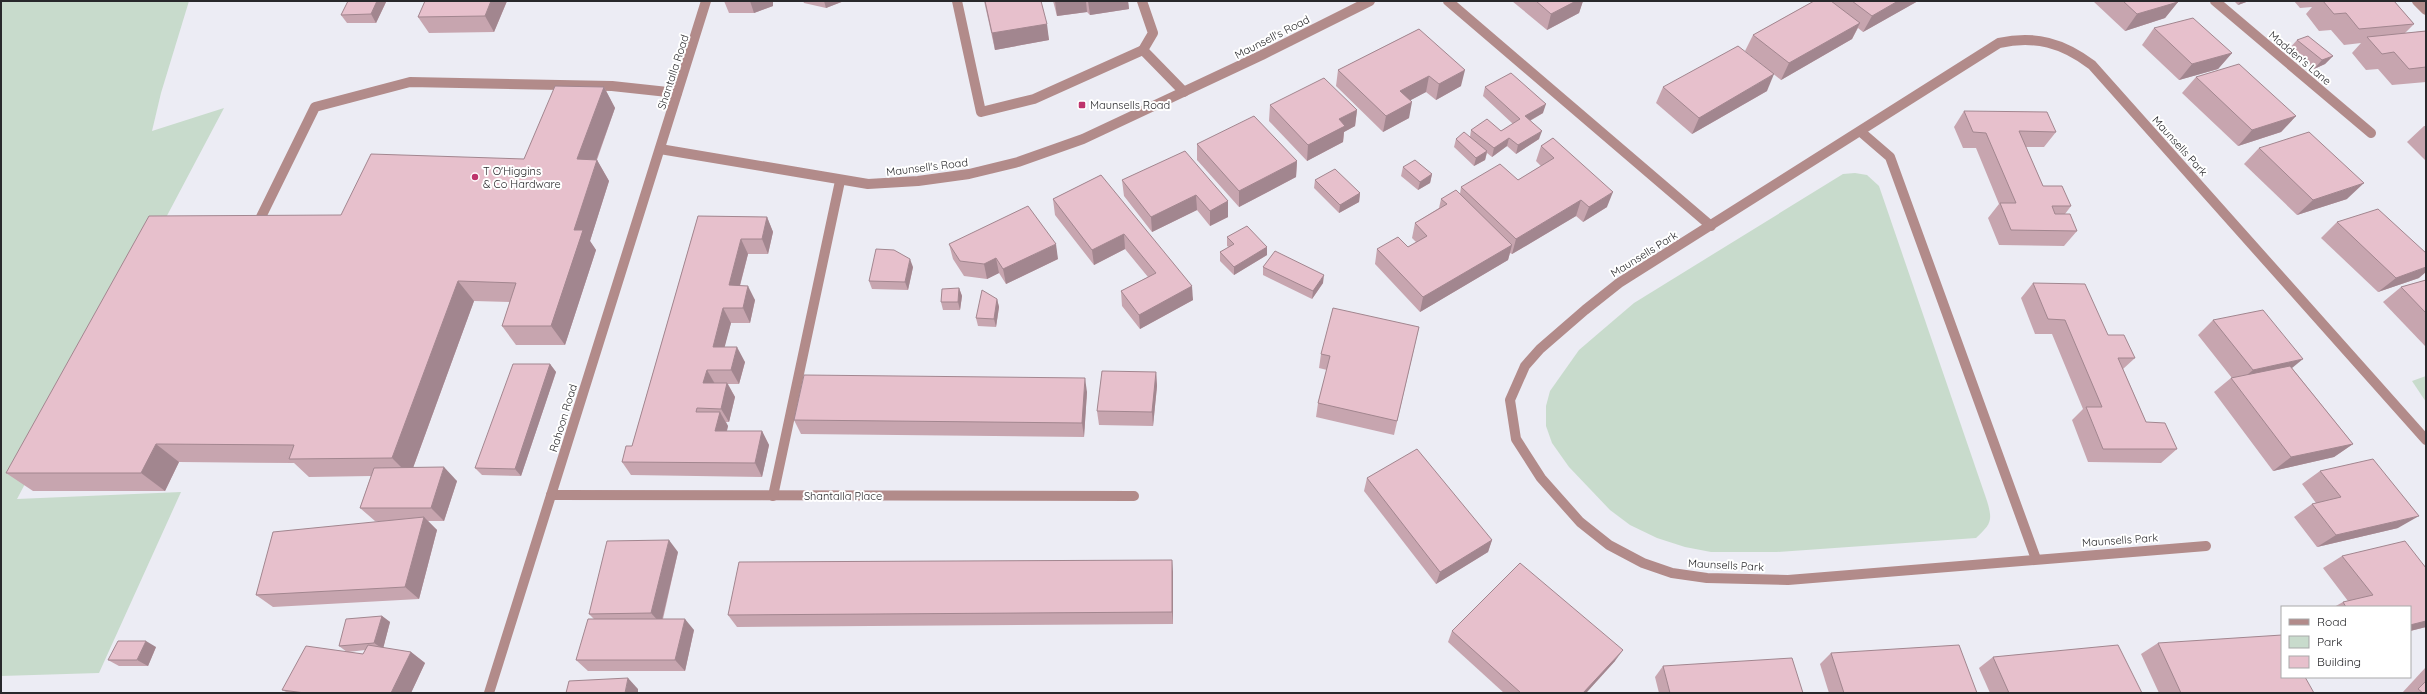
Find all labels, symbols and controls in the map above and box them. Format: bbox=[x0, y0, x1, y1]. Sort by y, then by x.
street label: Maunsell's Road bbox=[1232, 12, 1312, 62]
street label: Madden's Lane bbox=[2266, 28, 2334, 88]
street label: Shantalla Road bbox=[654, 33, 692, 111]
place label: Maunsells Road bbox=[1090, 98, 1170, 112]
marker: Maunsells Road bbox=[1077, 100, 1087, 110]
street label: Maunsells Park bbox=[2149, 113, 2211, 179]
street label: Maunsell's Road bbox=[885, 155, 969, 179]
place label: T O'Higgins & Co Hardware bbox=[483, 164, 561, 191]
marker: T O'Higgins & Co Hardware bbox=[470, 172, 480, 182]
street label: Maunsells Park bbox=[1608, 228, 1680, 280]
street label: Rahoon Road bbox=[546, 382, 580, 454]
street label: Shantalla Place bbox=[804, 489, 882, 503]
street label: Maunsells Park bbox=[2082, 530, 2159, 550]
street label: Maunsells Park bbox=[1688, 556, 1765, 574]
legend bbox=[2281, 606, 2411, 678]
text: Road bbox=[2317, 614, 2347, 629]
text: Park bbox=[2317, 634, 2342, 649]
text: Building bbox=[2317, 654, 2361, 669]

